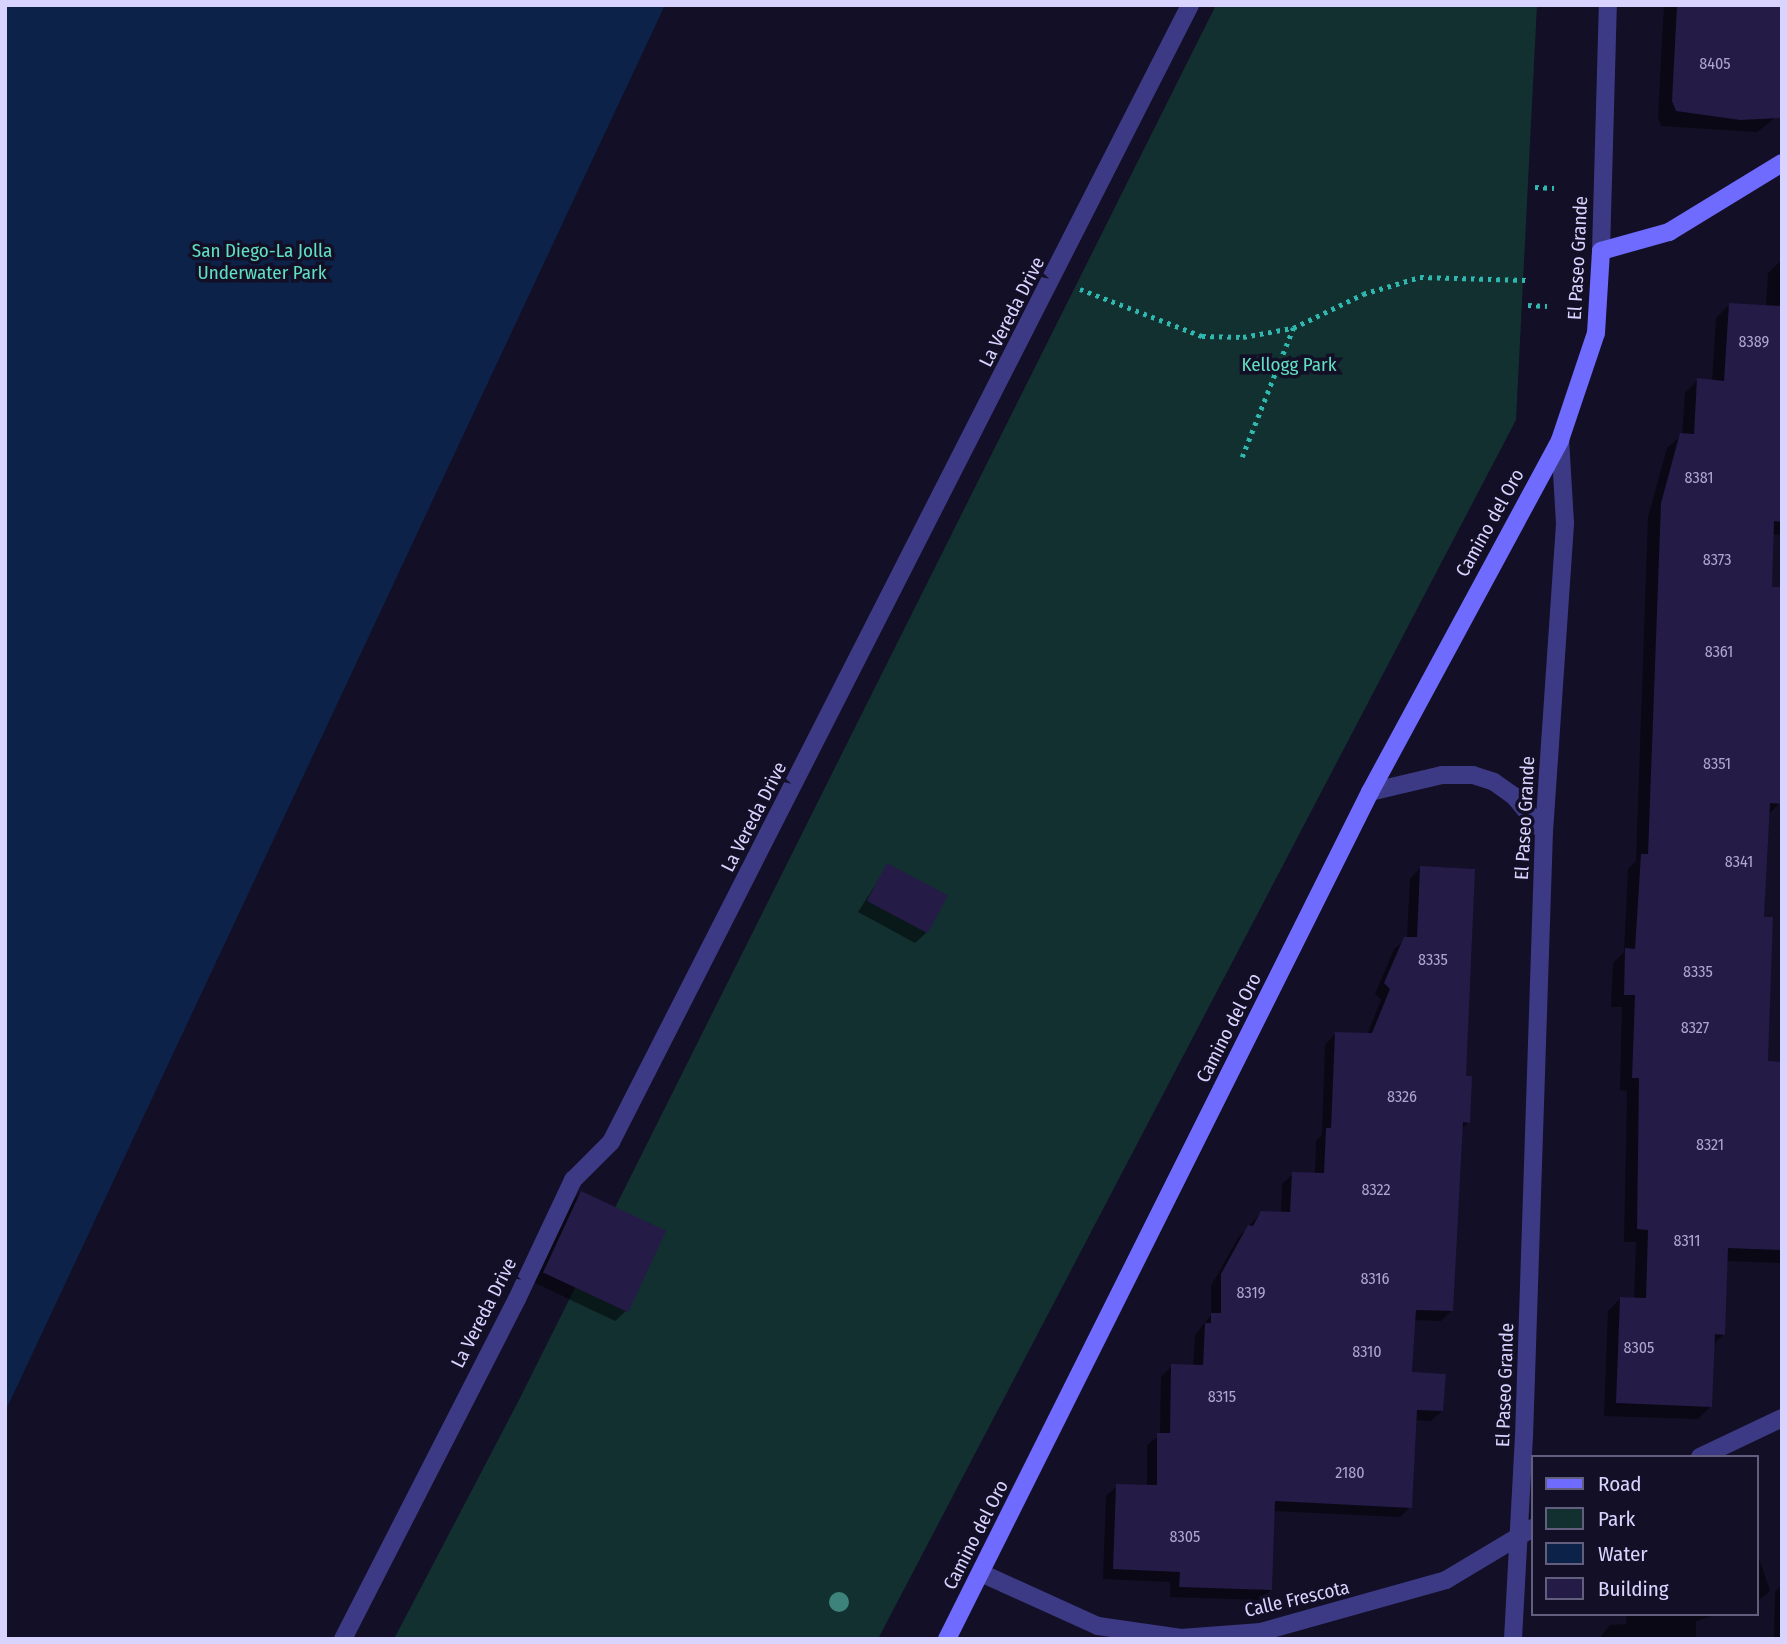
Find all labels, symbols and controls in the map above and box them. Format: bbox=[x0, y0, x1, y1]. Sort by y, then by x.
house number: 8405 bbox=[1699, 54, 1731, 74]
street label: El Paseo Grande bbox=[1563, 195, 1593, 321]
park label: San Diego-La Jolla Underwater Park bbox=[192, 240, 332, 284]
street label: La Vereda Drive bbox=[975, 253, 1049, 371]
house number: 8389 bbox=[1739, 332, 1769, 352]
park label: Kellogg Park bbox=[1241, 354, 1337, 376]
street label: Camino del Oro bbox=[1451, 465, 1529, 581]
house number: 8381 bbox=[1684, 468, 1714, 488]
house number: 8373 bbox=[1703, 550, 1731, 570]
house number: 8361 bbox=[1705, 642, 1733, 662]
house number: 8351 bbox=[1703, 754, 1731, 774]
street label: El Paseo Grande bbox=[1510, 755, 1540, 881]
street label: La Vereda Drive bbox=[717, 758, 791, 876]
house number: 8341 bbox=[1725, 852, 1753, 872]
house number: 8335 bbox=[1418, 950, 1448, 970]
house number: 8335 bbox=[1683, 962, 1713, 982]
street label: Camino del Oro bbox=[1192, 969, 1266, 1087]
house number: 8327 bbox=[1681, 1018, 1709, 1038]
house number: 8326 bbox=[1387, 1087, 1417, 1107]
house number: 8321 bbox=[1696, 1135, 1724, 1155]
house number: 8322 bbox=[1361, 1180, 1391, 1200]
house number: 8311 bbox=[1673, 1231, 1701, 1251]
street label: La Vereda Drive bbox=[447, 1254, 521, 1372]
house number: 8316 bbox=[1360, 1269, 1390, 1289]
house number: 8319 bbox=[1237, 1283, 1265, 1303]
street label: El Paseo Grande bbox=[1491, 1323, 1519, 1447]
house number: 8305 bbox=[1624, 1338, 1654, 1358]
house number: 8310 bbox=[1352, 1342, 1382, 1362]
house number: 8315 bbox=[1208, 1387, 1236, 1407]
legend bbox=[1532, 1455, 1759, 1616]
house number: 2180 bbox=[1335, 1463, 1365, 1483]
text: Road bbox=[1598, 1471, 1642, 1497]
street label: Camino del Oro bbox=[939, 1476, 1013, 1594]
text: Park bbox=[1598, 1506, 1635, 1532]
house number: 8305 bbox=[1170, 1527, 1200, 1547]
text: Water bbox=[1598, 1541, 1648, 1567]
street label: Calle Frescota bbox=[1242, 1576, 1352, 1622]
text: Building bbox=[1598, 1576, 1669, 1602]

